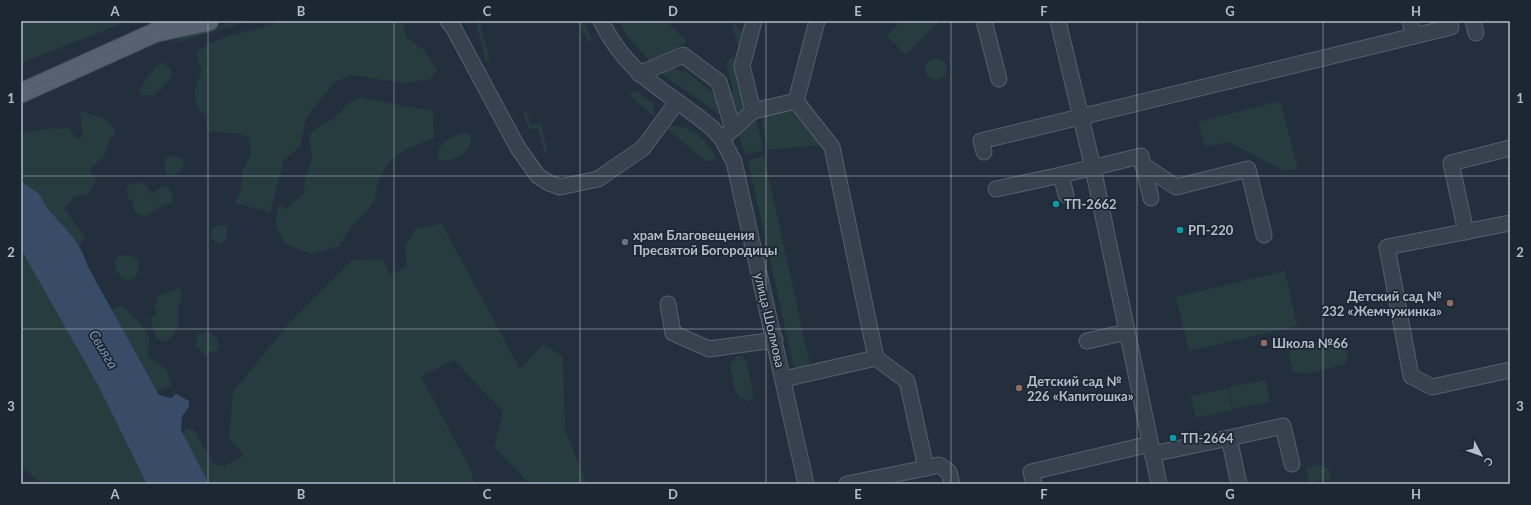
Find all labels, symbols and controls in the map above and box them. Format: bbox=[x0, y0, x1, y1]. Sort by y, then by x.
text: A bbox=[109, 3, 120, 19]
text: B bbox=[297, 3, 306, 19]
text: C bbox=[483, 3, 492, 19]
text: D bbox=[668, 3, 678, 19]
text: E bbox=[854, 3, 862, 19]
text: F bbox=[1040, 3, 1048, 19]
text: G bbox=[1225, 3, 1235, 19]
text: H bbox=[1411, 3, 1421, 19]
text: 1 bbox=[7, 90, 15, 106]
text: 1 bbox=[1516, 90, 1524, 106]
place label: ТП-2662 bbox=[1064, 196, 1117, 212]
marker: ТП-2662 bbox=[1051, 199, 1061, 209]
place label: РП-220 bbox=[1188, 222, 1234, 238]
marker: РП-220 bbox=[1175, 225, 1185, 235]
place label: храм Благовещения Пресвятой Богородицы bbox=[633, 227, 777, 258]
marker: храм Благовещения Пресвятой Богородицы bbox=[620, 237, 630, 247]
text: 2 bbox=[7, 244, 15, 260]
text: 2 bbox=[1516, 244, 1524, 260]
street label: улица Шолмова bbox=[751, 271, 789, 369]
place label: Детский сад № 232 «Жемчужинка» bbox=[1322, 288, 1442, 319]
marker: Детский сад № 232 «Жемчужинка» bbox=[1445, 298, 1455, 308]
water label: Свияга bbox=[86, 326, 122, 372]
place label: Школа №66 bbox=[1272, 335, 1348, 351]
marker: Школа №66 bbox=[1259, 338, 1269, 348]
place label: Детский сад № 226 «Капитошка» bbox=[1027, 373, 1134, 404]
marker: Детский сад № 226 «Капитошка» bbox=[1014, 383, 1024, 393]
text: 3 bbox=[7, 398, 15, 414]
text: 3 bbox=[1516, 398, 1524, 414]
place label: ТП-2664 bbox=[1181, 430, 1234, 446]
marker: ТП-2664 bbox=[1168, 433, 1178, 443]
north arrow bbox=[1461, 435, 1501, 475]
text: С bbox=[1481, 455, 1496, 469]
text: A bbox=[109, 486, 120, 502]
text: B bbox=[297, 486, 306, 502]
text: C bbox=[483, 486, 492, 502]
text: D bbox=[668, 486, 678, 502]
text: E bbox=[854, 486, 862, 502]
text: F bbox=[1040, 486, 1048, 502]
text: G bbox=[1225, 486, 1235, 502]
text: H bbox=[1411, 486, 1421, 502]

